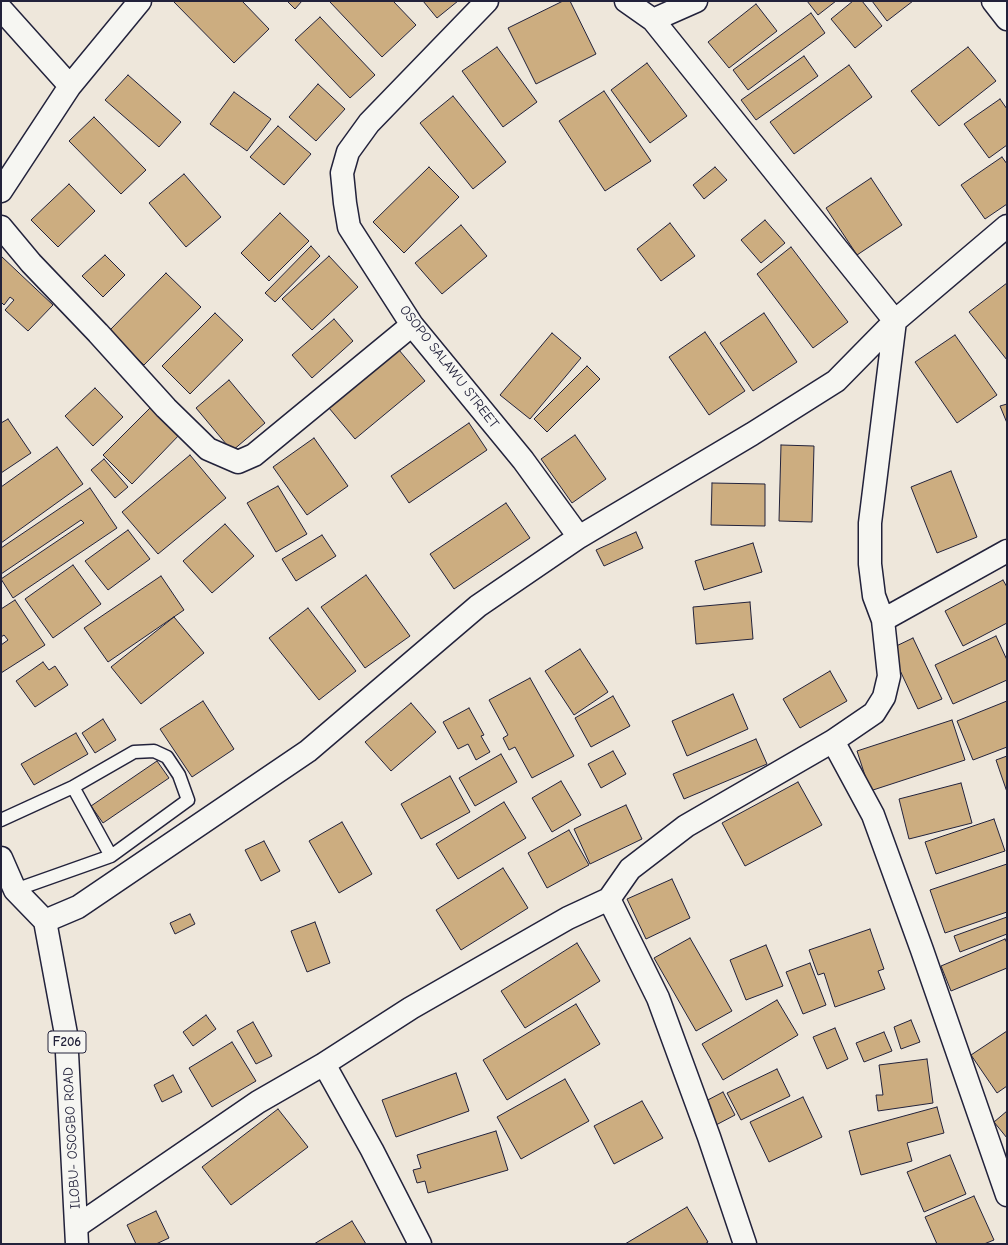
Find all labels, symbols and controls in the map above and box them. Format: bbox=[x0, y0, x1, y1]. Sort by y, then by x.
street label: OSOPO SALAWU STREET bbox=[396, 302, 502, 432]
road number: F206 bbox=[48, 1031, 86, 1053]
street label: ILOBU- OSOGBO ROAD bbox=[60, 1067, 84, 1209]

